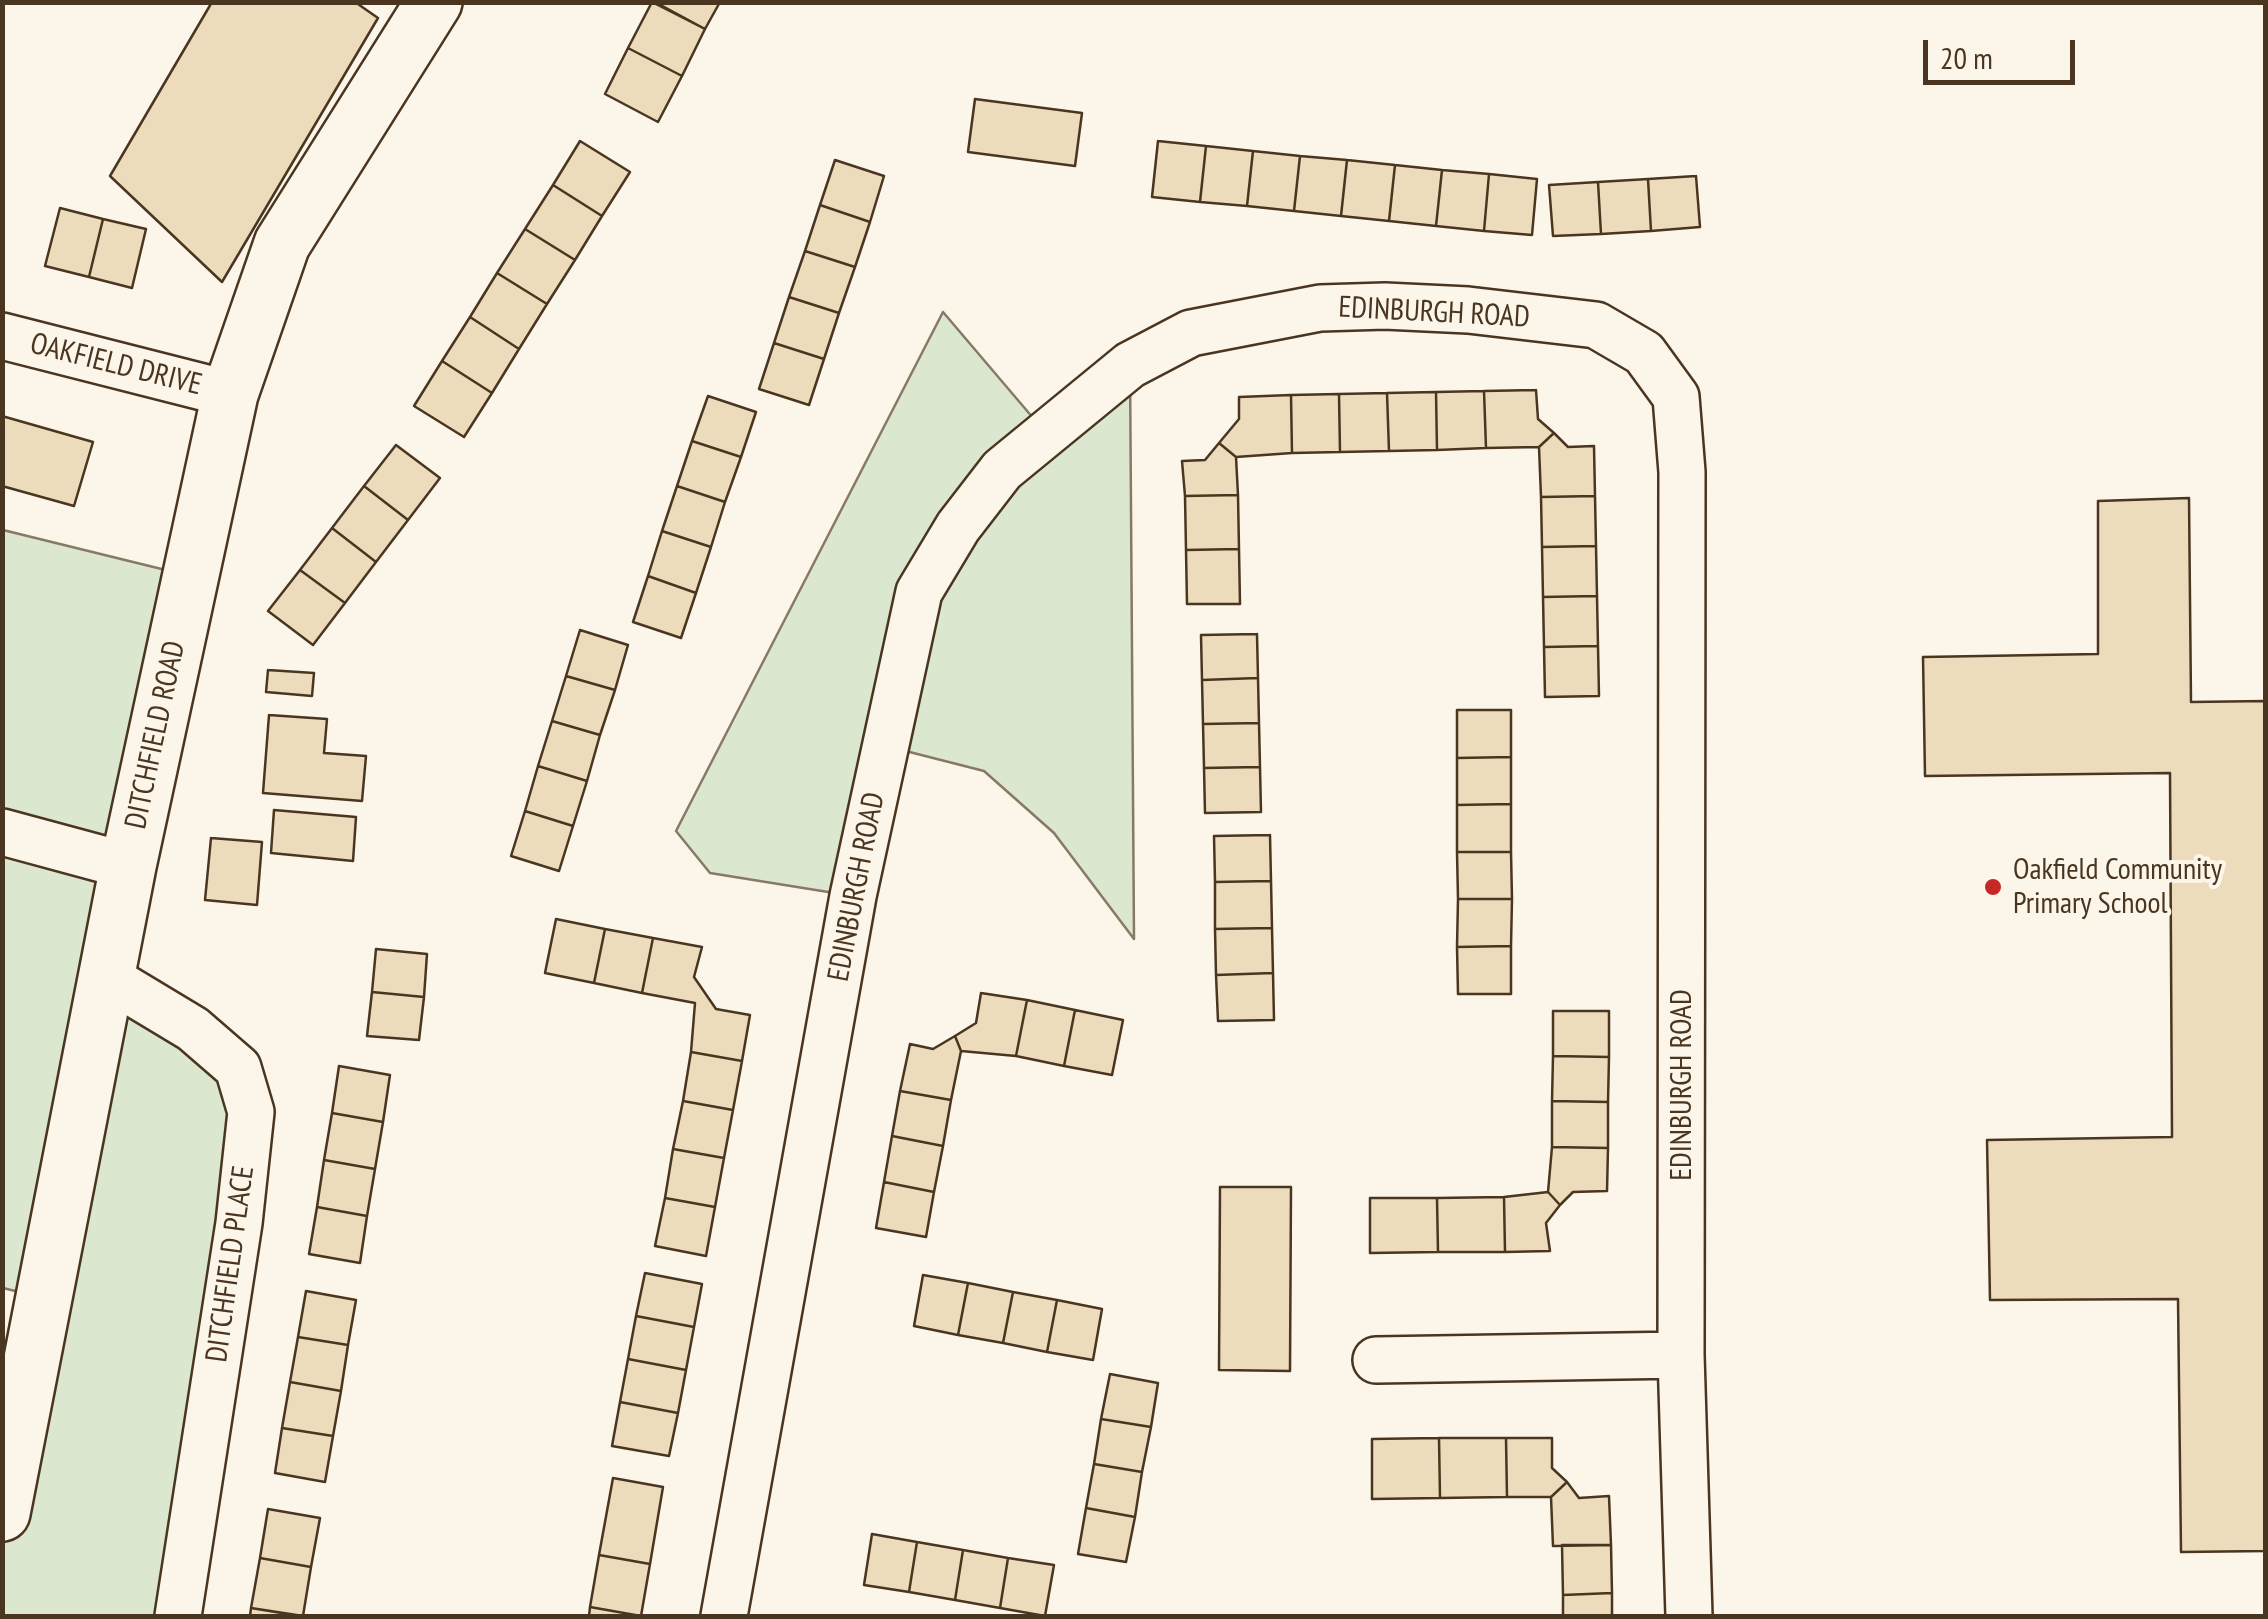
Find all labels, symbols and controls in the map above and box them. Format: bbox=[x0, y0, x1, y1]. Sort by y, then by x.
scale bar bbox=[1928, 20, 2080, 82]
text: 20 m bbox=[1940, 38, 1993, 77]
street label: EDINBURGH ROAD bbox=[1337, 290, 1531, 336]
street label: OAKFIELD DRIVE bbox=[26, 326, 206, 404]
street label: DITCHFIELD ROAD bbox=[119, 638, 193, 832]
street label: EDINBURGH ROAD bbox=[821, 790, 893, 984]
place label: Oakfield Community Primary School bbox=[2013, 852, 2222, 922]
marker: Oakfield Community Primary School bbox=[1982, 876, 2004, 898]
street label: EDINBURGH ROAD bbox=[1664, 989, 1700, 1181]
street label: DITCHFIELD PLACE bbox=[199, 1163, 263, 1365]

